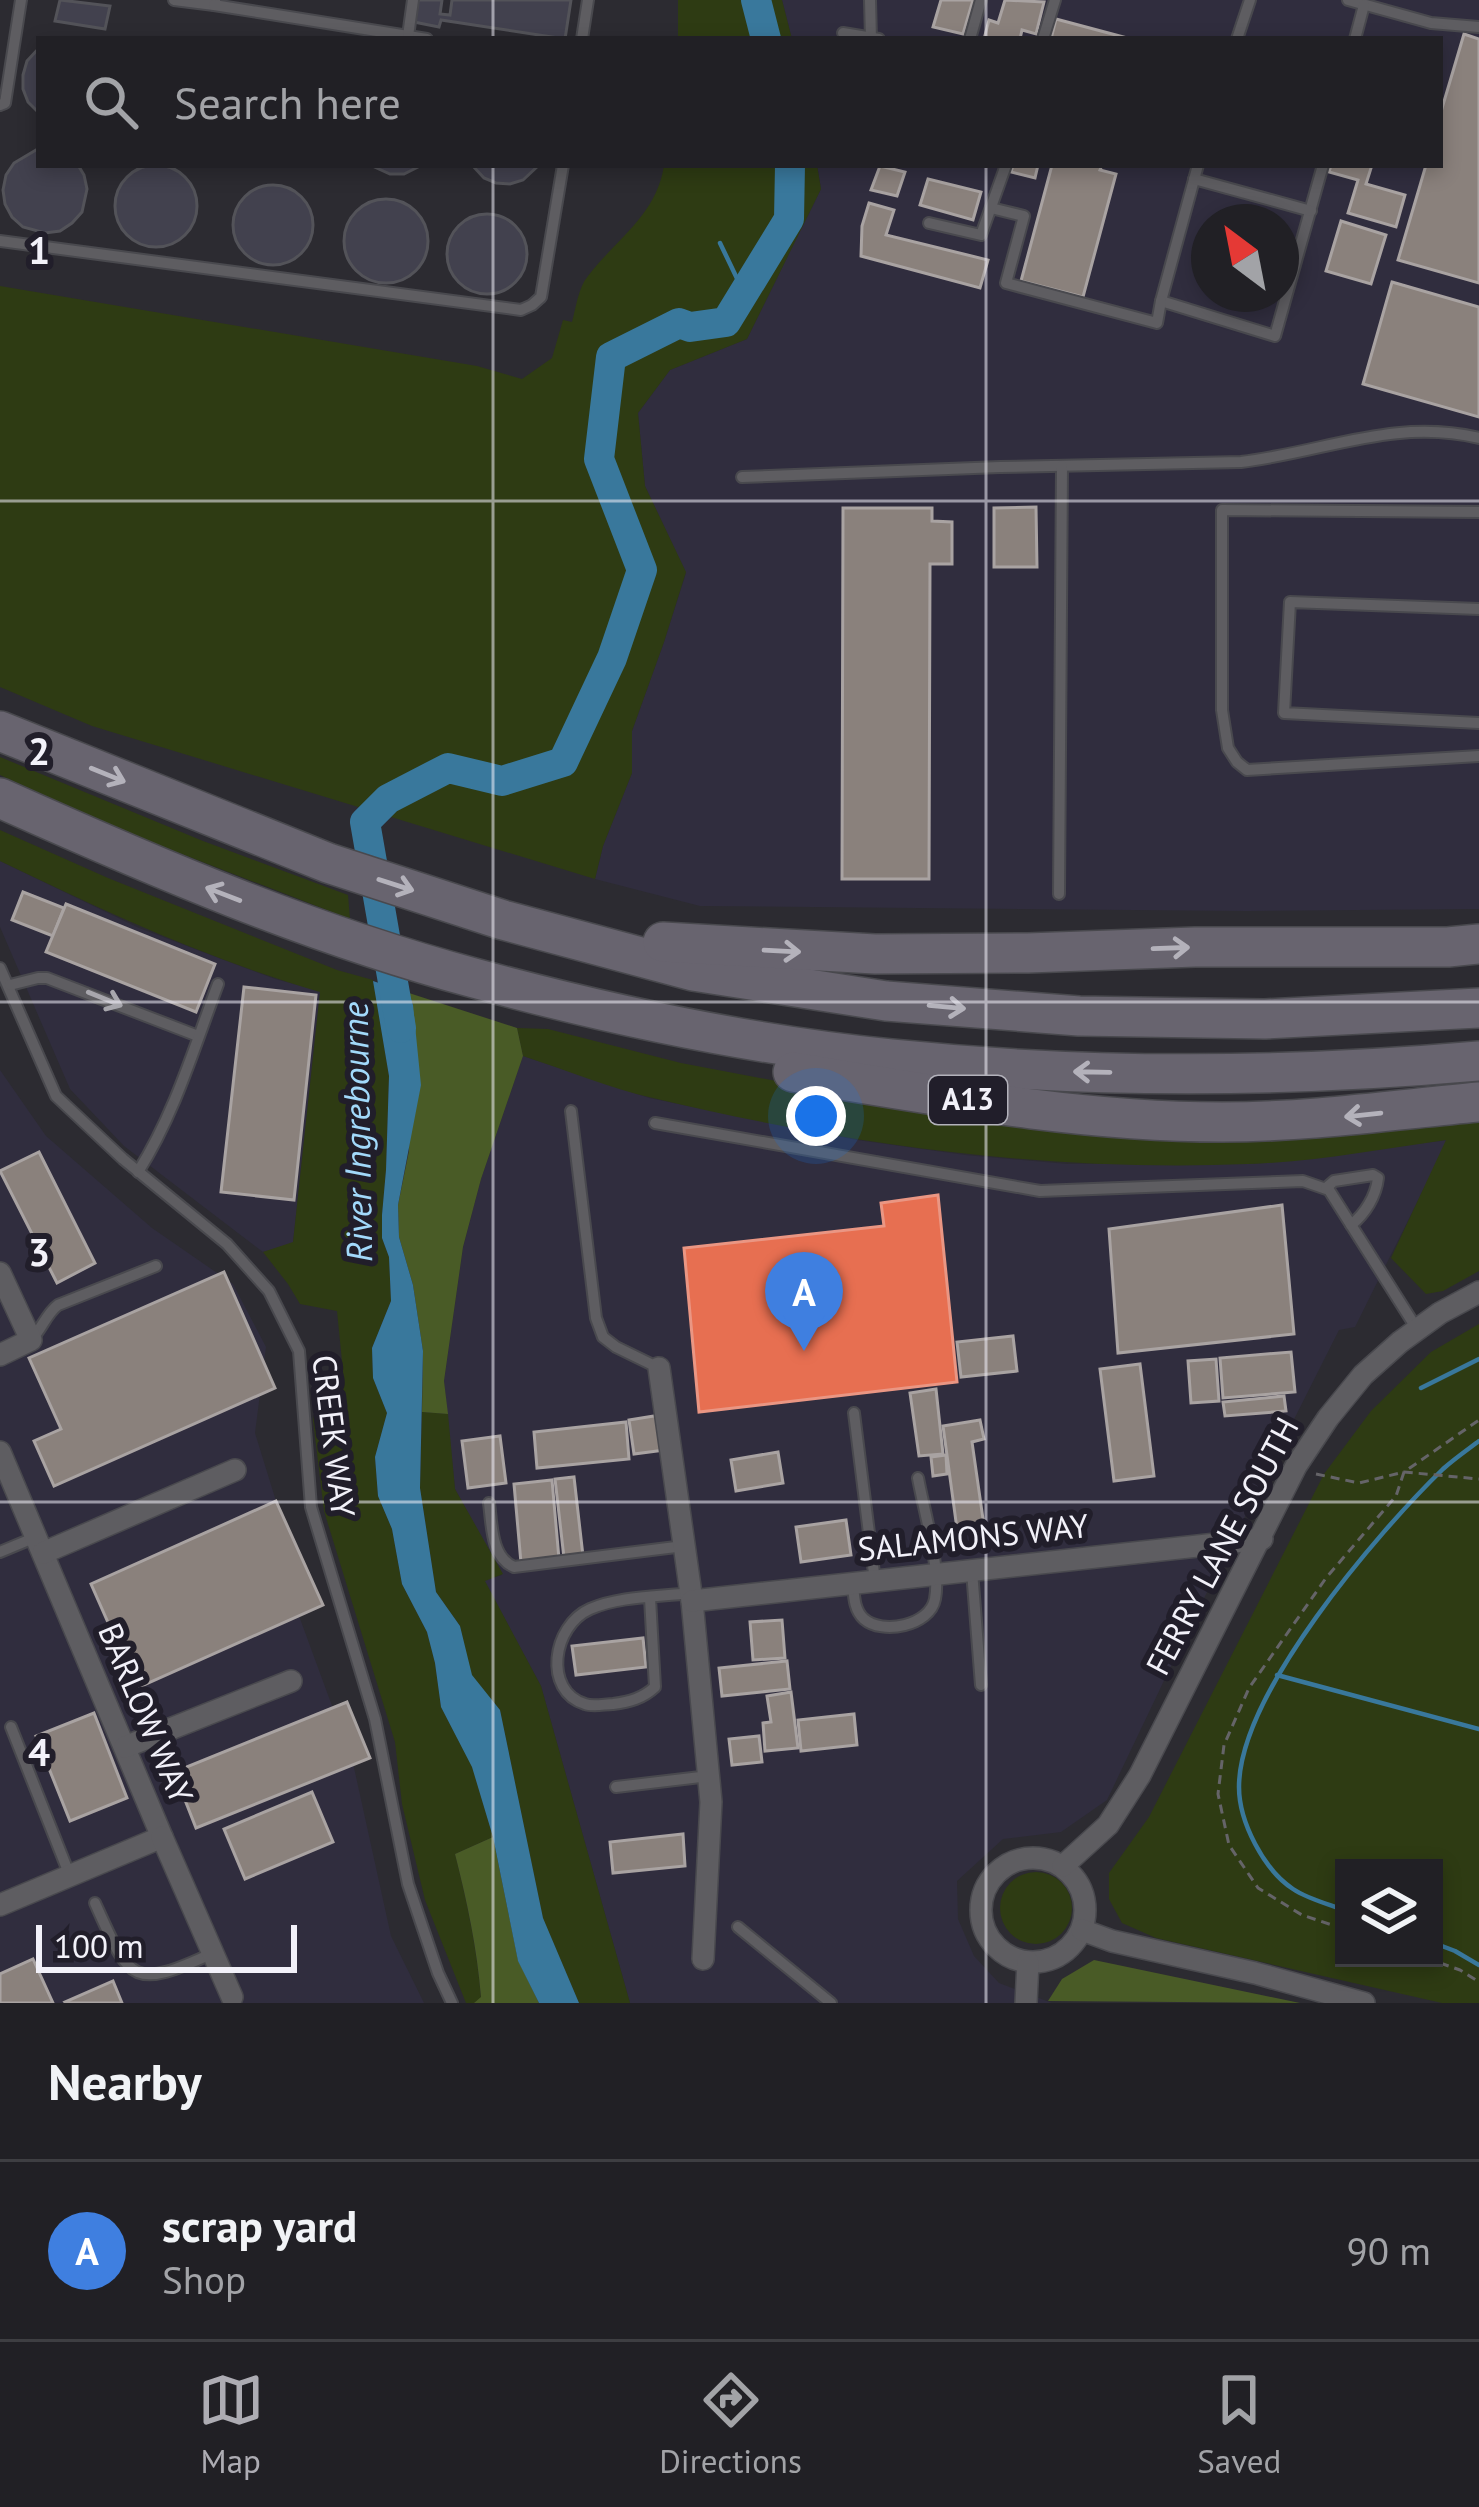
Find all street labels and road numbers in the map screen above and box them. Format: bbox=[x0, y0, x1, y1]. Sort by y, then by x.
road number: A13 bbox=[929, 1076, 1007, 1124]
street label: CREEK WAY bbox=[303, 1352, 366, 1520]
street label: FERRY LANE SOUTH bbox=[1135, 1409, 1308, 1682]
street label: SALAMONS WAY bbox=[855, 1503, 1091, 1570]
street label: BARLOW WAY bbox=[89, 1616, 204, 1810]

